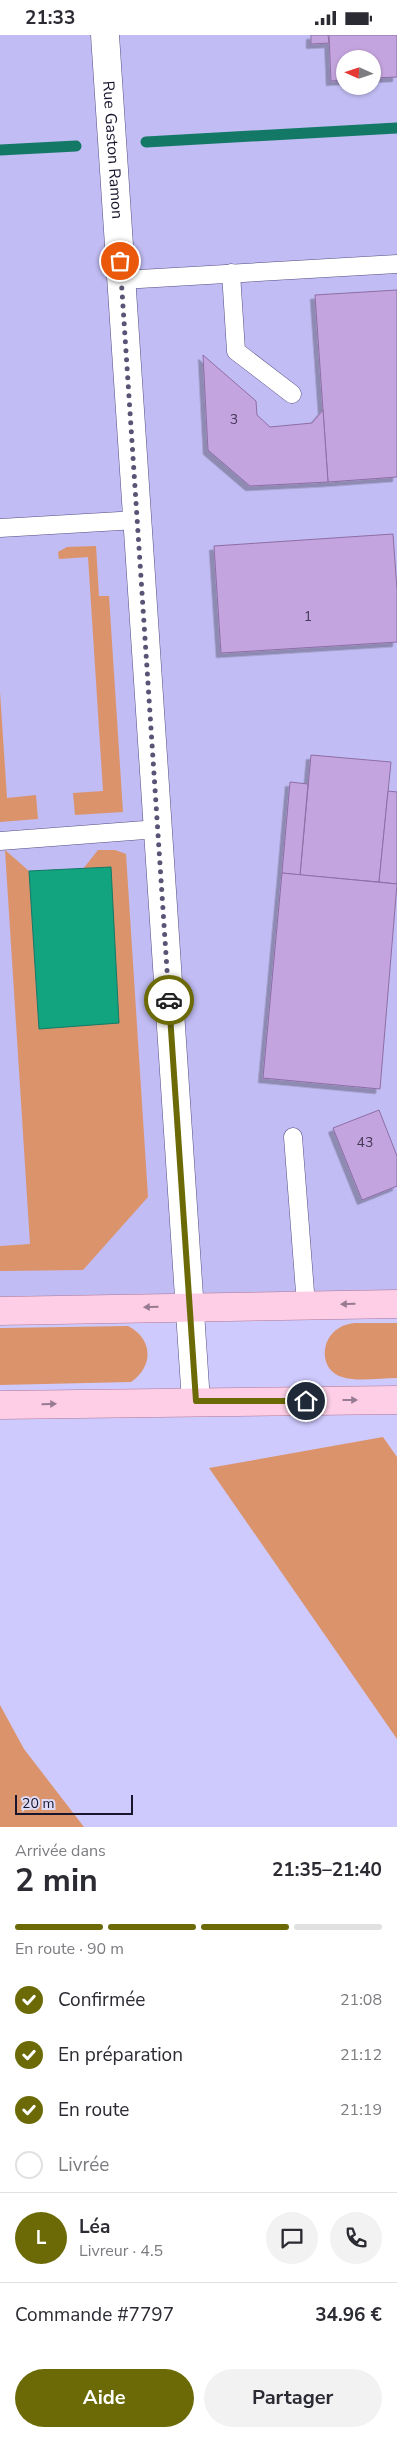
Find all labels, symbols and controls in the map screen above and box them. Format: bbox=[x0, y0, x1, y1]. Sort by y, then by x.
text: 21:33 bbox=[25, 5, 75, 31]
north arrow bbox=[336, 50, 381, 95]
map controls bbox=[336, 50, 381, 95]
street label: Rue Gaston Ramon bbox=[97, 80, 128, 220]
pin bbox=[99, 240, 141, 282]
icon: bag bbox=[106, 247, 134, 275]
house number: 3 bbox=[230, 410, 238, 429]
house number: 1 bbox=[304, 607, 312, 626]
courier bbox=[144, 975, 194, 1025]
icon: car bbox=[155, 986, 183, 1014]
house number: 43 bbox=[357, 1133, 373, 1152]
one-way arrow bbox=[340, 1300, 356, 1308]
one-way arrow bbox=[143, 1304, 159, 1312]
pin bbox=[285, 1380, 327, 1422]
icon: home bbox=[292, 1387, 320, 1415]
one-way arrow bbox=[342, 1396, 358, 1404]
one-way arrow bbox=[41, 1400, 57, 1408]
scale bar bbox=[15, 1792, 132, 1815]
text: 20 m bbox=[22, 1794, 54, 1813]
text: Arrivée dans bbox=[15, 1840, 106, 1862]
text: 21:35–21:40 bbox=[272, 1857, 382, 1883]
text: 2 min bbox=[15, 1859, 98, 1902]
text: En route · 90 m bbox=[15, 1938, 124, 1960]
icon: check bbox=[15, 1986, 43, 2014]
text: Confirmée bbox=[58, 1987, 145, 2013]
text: 21:08 bbox=[340, 1989, 382, 2011]
icon: check bbox=[15, 2041, 43, 2069]
text: En préparation bbox=[58, 2042, 183, 2068]
text: 21:12 bbox=[340, 2044, 382, 2066]
icon: check bbox=[15, 2096, 43, 2124]
text: En route bbox=[58, 2097, 129, 2123]
text: 21:19 bbox=[340, 2099, 382, 2121]
text: Livrée bbox=[58, 2152, 109, 2178]
button: chat bbox=[266, 2212, 318, 2264]
button: phone bbox=[330, 2212, 382, 2264]
text: Léa bbox=[79, 2214, 110, 2240]
text: L bbox=[36, 2225, 46, 2251]
text: Livreur · 4.5 bbox=[79, 2240, 163, 2262]
text: Commande #7797 bbox=[15, 2302, 174, 2328]
text: 34.96 € bbox=[315, 2302, 382, 2328]
button: Aide bbox=[15, 2369, 194, 2427]
button: Partager bbox=[204, 2369, 382, 2427]

